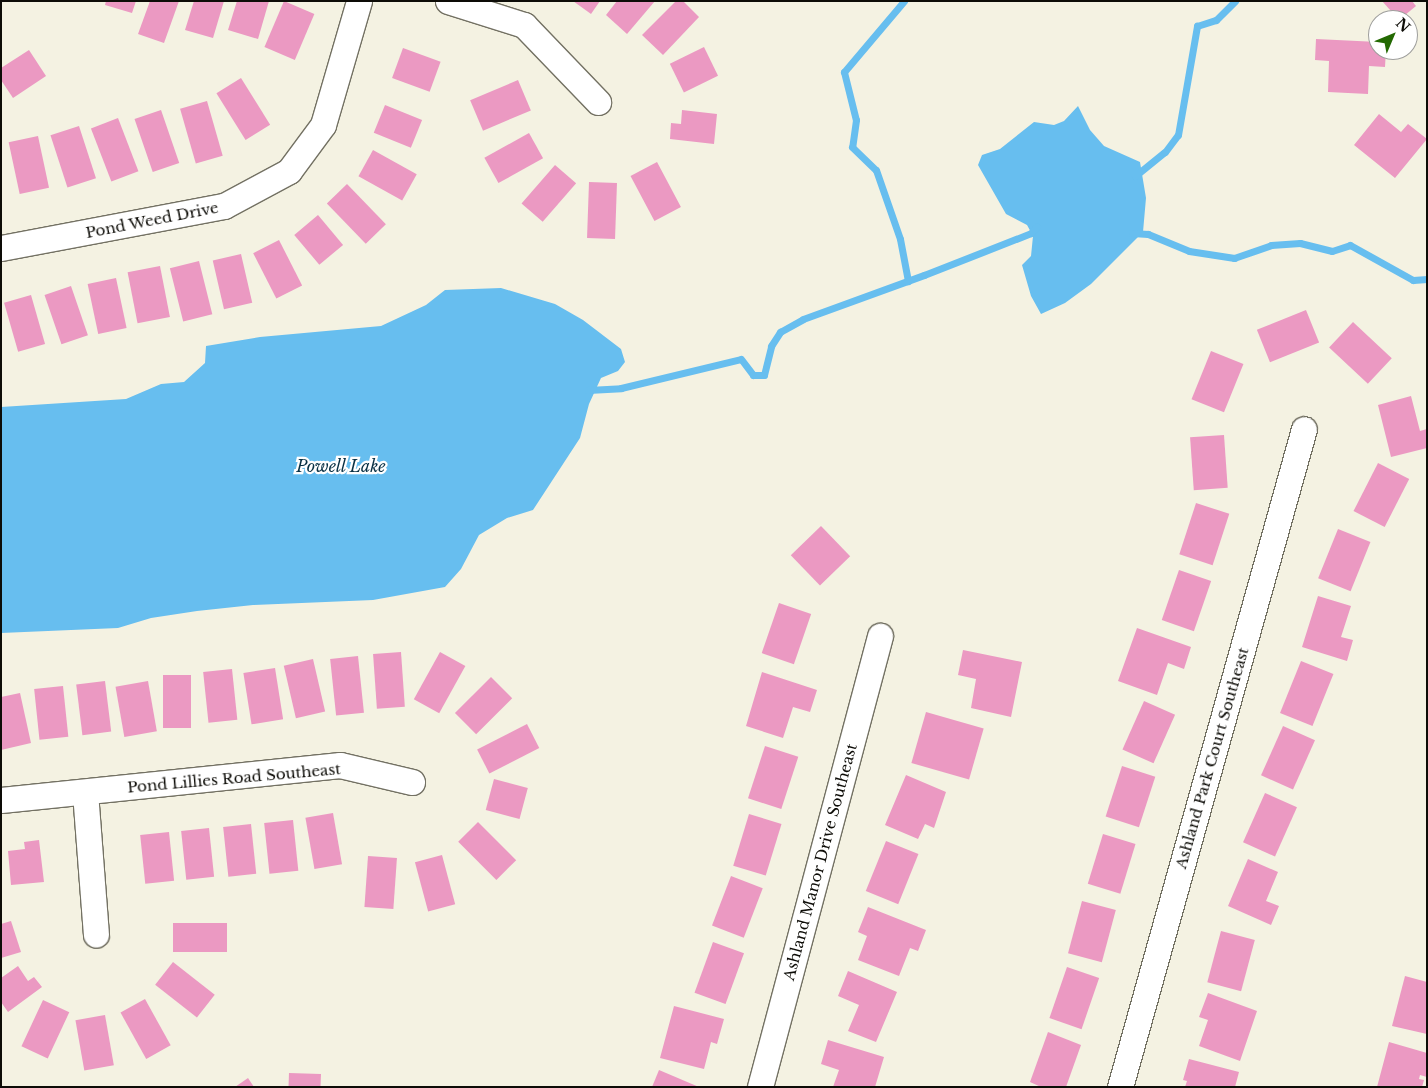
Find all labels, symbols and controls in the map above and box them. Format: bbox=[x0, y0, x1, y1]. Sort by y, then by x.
north arrow bbox=[1368, 10, 1418, 60]
text: N bbox=[1392, 14, 1414, 36]
street label: Pond Weed Drive bbox=[84, 198, 220, 242]
water label: Powell Lake bbox=[296, 456, 386, 476]
street label: Ashland Park Court Southeast bbox=[1172, 645, 1252, 871]
street label: Ashland Manor Drive Southeast bbox=[780, 741, 860, 983]
street label: Pond Lillies Road Southeast bbox=[127, 760, 341, 796]

